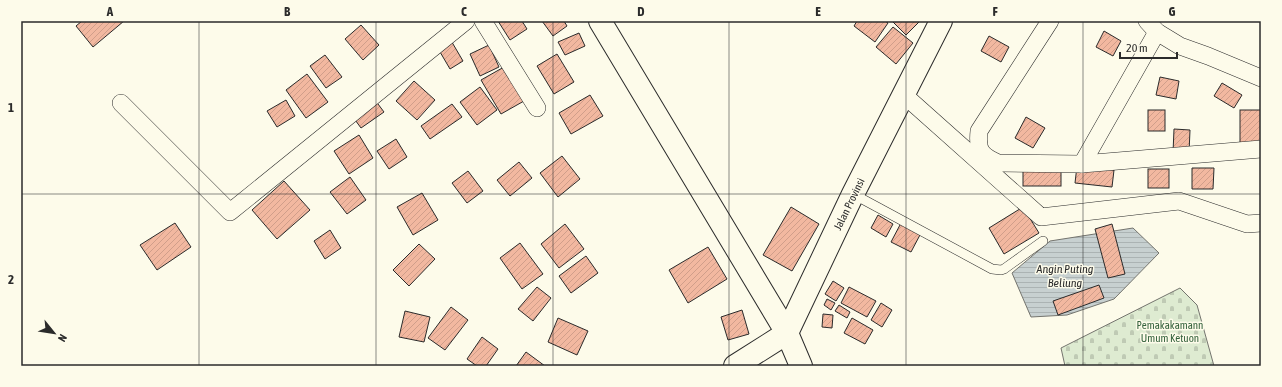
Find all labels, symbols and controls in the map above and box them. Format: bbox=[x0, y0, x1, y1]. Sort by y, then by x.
text: A bbox=[106, 4, 114, 19]
text: B bbox=[284, 4, 291, 19]
text: C bbox=[461, 4, 467, 19]
text: D bbox=[637, 4, 645, 19]
text: E bbox=[815, 4, 821, 19]
text: F bbox=[992, 4, 998, 19]
text: G bbox=[1169, 4, 1176, 19]
scale bar bbox=[1120, 34, 1177, 60]
text: 20 m bbox=[1126, 41, 1148, 55]
text: 1 bbox=[8, 100, 14, 115]
street label: Jalan Provinsi bbox=[831, 176, 867, 232]
water label: Angin Puting Beliung bbox=[1036, 262, 1094, 290]
text: 2 bbox=[8, 272, 14, 287]
north arrow bbox=[34, 313, 74, 353]
park label: Pemakakamann Umum Ketuon bbox=[1137, 319, 1203, 344]
text: N bbox=[56, 332, 69, 344]

